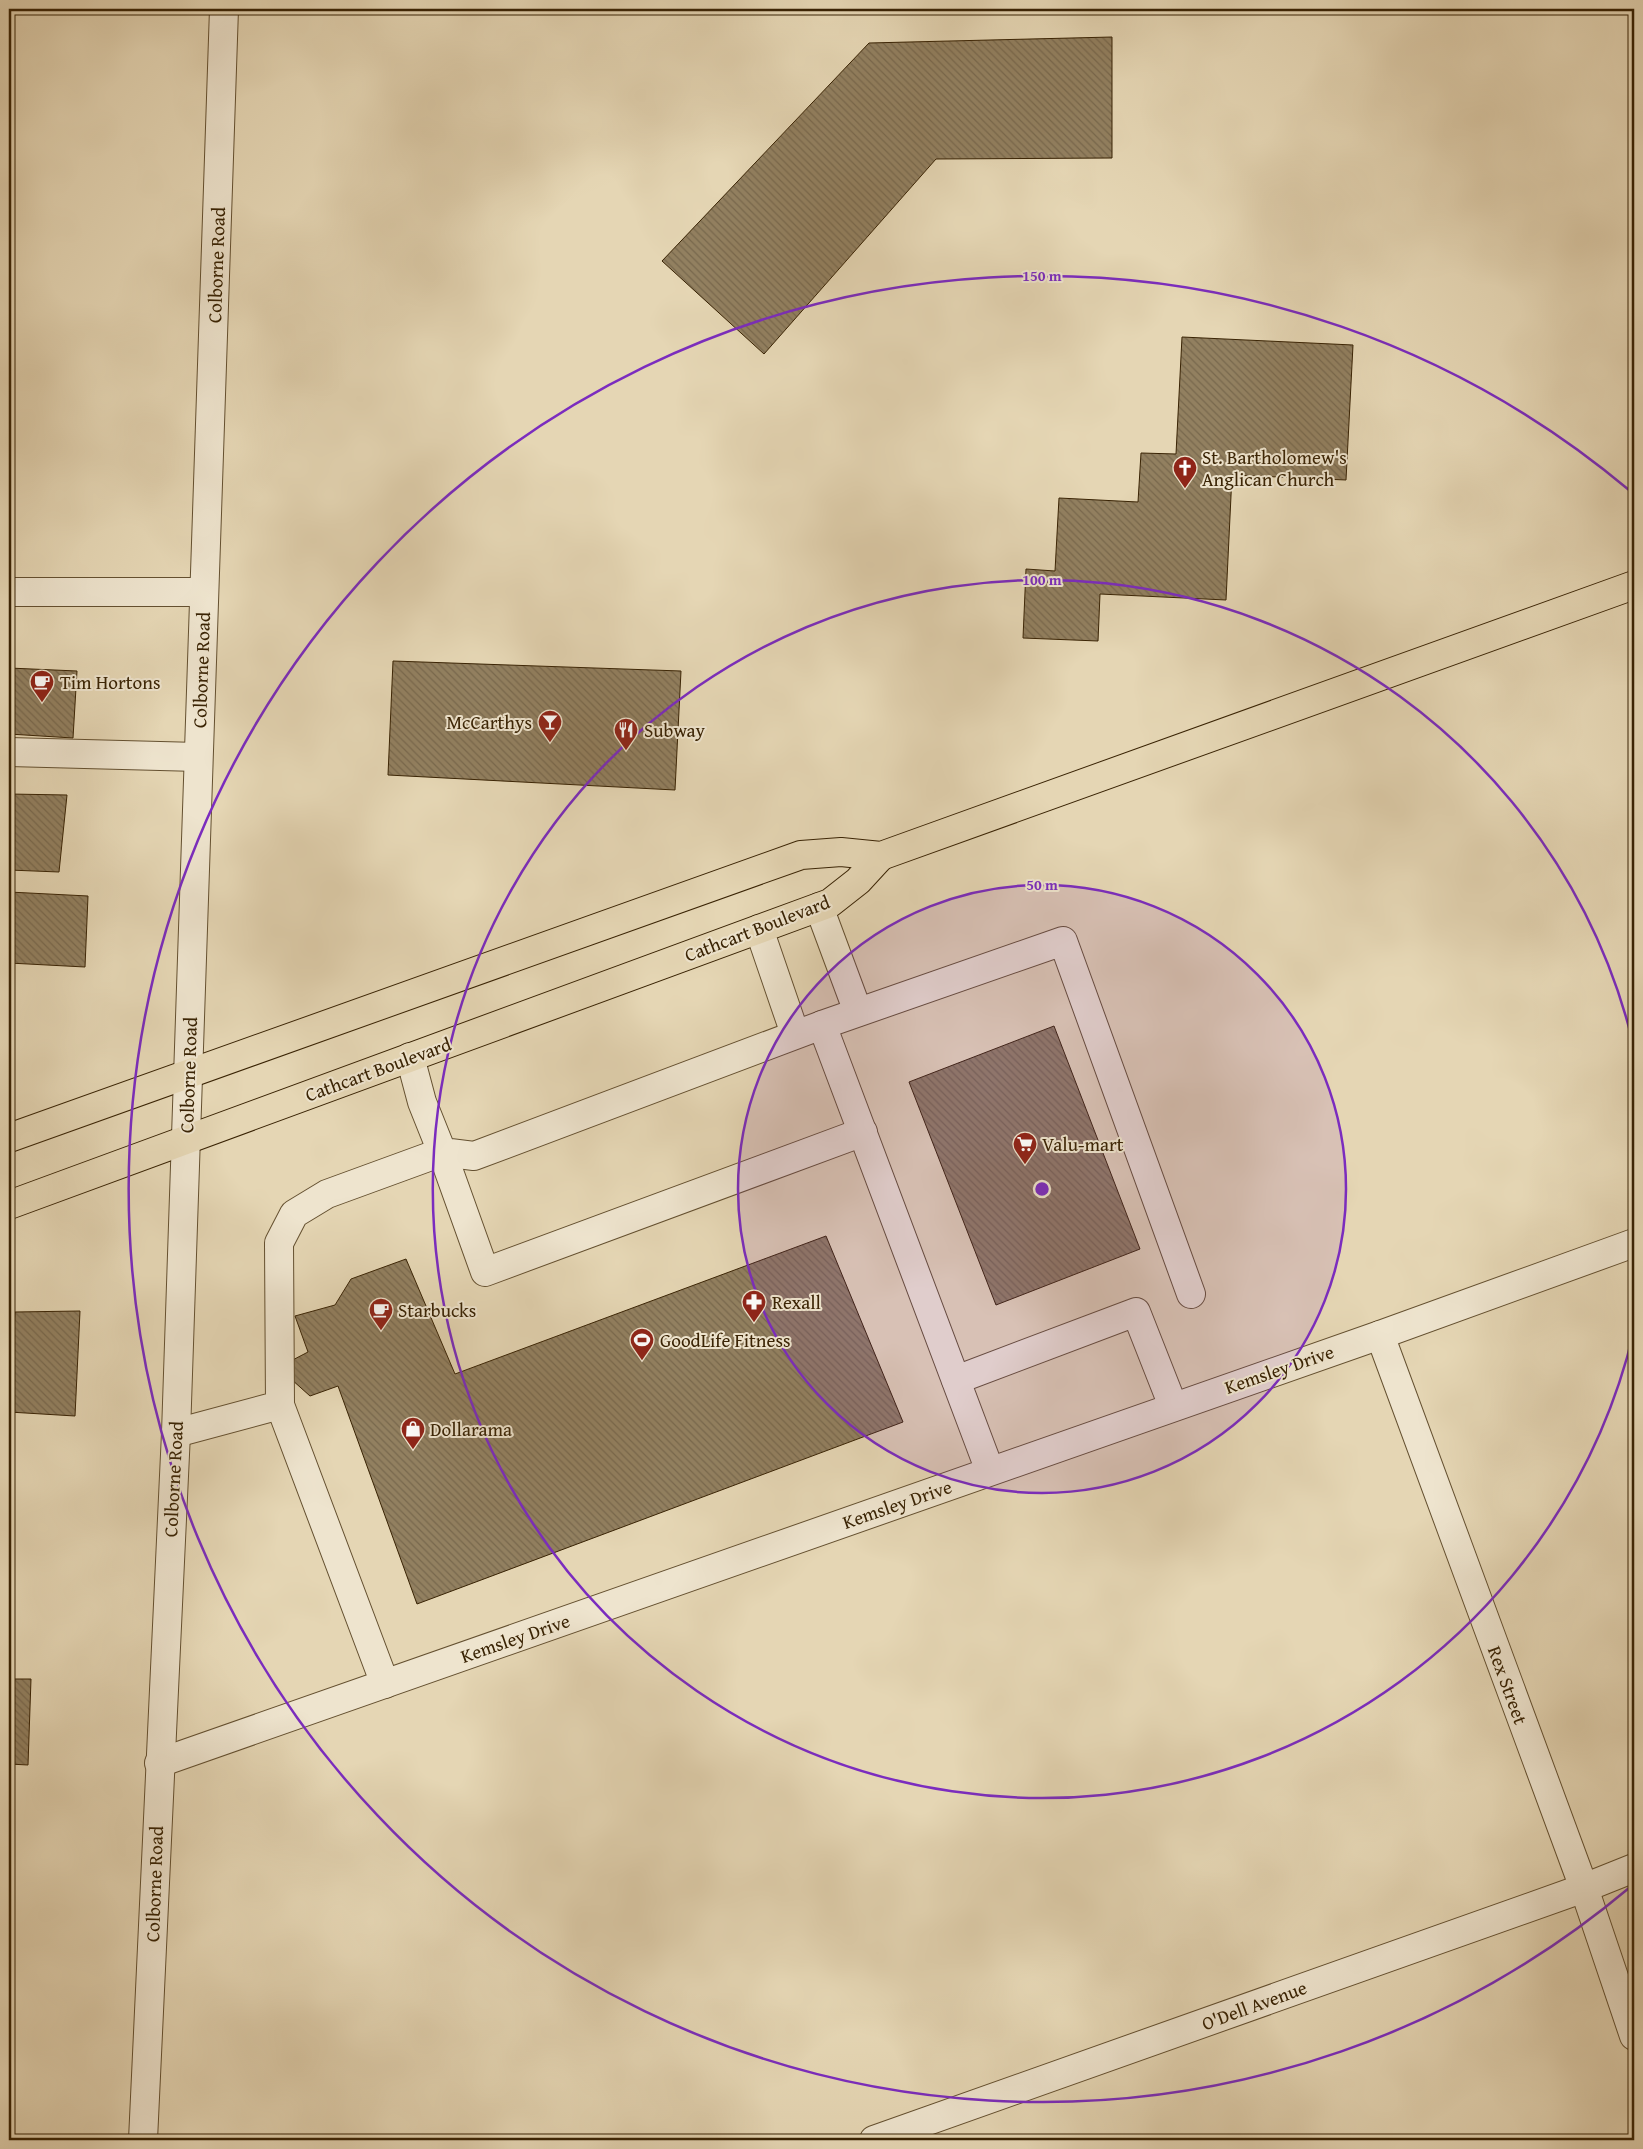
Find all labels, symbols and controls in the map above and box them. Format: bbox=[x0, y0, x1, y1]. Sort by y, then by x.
street label: Colborne Road bbox=[200, 206, 232, 324]
text: 150 m bbox=[1022, 265, 1062, 286]
place label: St. Bartholomew's Anglican Church bbox=[1202, 443, 1347, 493]
church icon: St. Bartholomew's Anglican Church bbox=[1172, 455, 1198, 489]
text: 100 m bbox=[1022, 569, 1062, 590]
street label: Colborne Road bbox=[185, 611, 217, 729]
place label: Tim Hortons bbox=[60, 668, 160, 696]
cafe icon: Tim Hortons bbox=[29, 669, 55, 703]
place label: McCarthys bbox=[446, 708, 532, 736]
bar icon: McCarthys bbox=[537, 709, 563, 743]
place label: Subway bbox=[644, 716, 706, 744]
restaurant icon: Subway bbox=[613, 717, 639, 751]
text: 50 m bbox=[1026, 874, 1058, 895]
street label: Cathcart Boulevard bbox=[680, 887, 835, 969]
street label: Colborne Road bbox=[172, 1016, 204, 1134]
street label: Cathcart Boulevard bbox=[301, 1029, 456, 1108]
place label: Valu-mart bbox=[1042, 1130, 1124, 1158]
supermarket icon: Valu-mart bbox=[1012, 1131, 1038, 1165]
centre of rings bbox=[1033, 1180, 1051, 1198]
place label: Rexall bbox=[772, 1288, 821, 1316]
pharmacy icon: Rexall bbox=[741, 1289, 767, 1323]
place label: Starbucks bbox=[398, 1296, 476, 1324]
cafe icon: Starbucks bbox=[368, 1297, 394, 1331]
place label: GoodLife Fitness bbox=[660, 1326, 791, 1354]
sports icon: GoodLife Fitness bbox=[629, 1327, 655, 1361]
street label: Kemsley Drive bbox=[1221, 1337, 1337, 1401]
place label: Dollarama bbox=[430, 1415, 512, 1443]
shop icon: Dollarama bbox=[400, 1416, 426, 1450]
street label: Colborne Road bbox=[156, 1419, 190, 1538]
street label: Kemsley Drive bbox=[839, 1472, 955, 1536]
street label: Kemsley Drive bbox=[457, 1606, 573, 1670]
street label: Rex Street bbox=[1481, 1642, 1535, 1728]
street label: Colborne Road bbox=[138, 1825, 170, 1943]
street label: O'Dell Avenue bbox=[1197, 1973, 1311, 2037]

